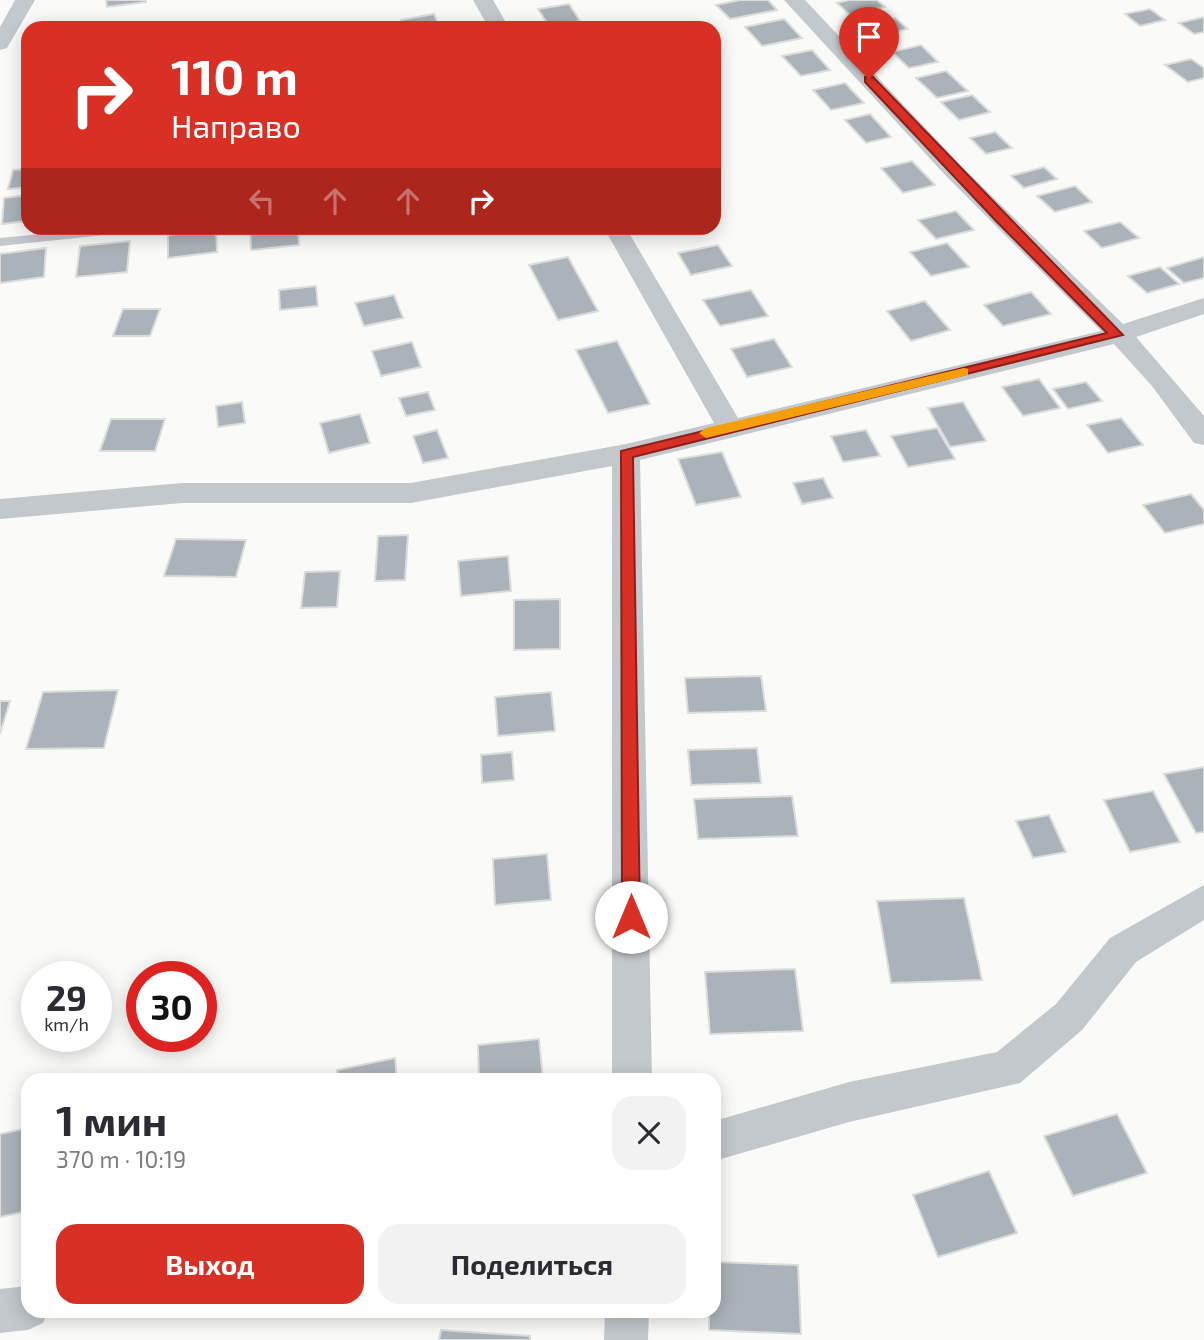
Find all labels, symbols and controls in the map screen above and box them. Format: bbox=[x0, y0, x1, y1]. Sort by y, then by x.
pin bbox=[839, 7, 899, 79]
icon: arrive bbox=[850, 18, 888, 56]
text: 110 m bbox=[171, 46, 298, 105]
icon: right bbox=[56, 49, 147, 140]
text: Направо bbox=[171, 106, 301, 144]
icon: left bbox=[243, 182, 281, 220]
icon: ahead bbox=[316, 182, 354, 220]
icon: ahead bbox=[389, 182, 427, 220]
icon: right bbox=[462, 182, 500, 220]
position arrow bbox=[594, 880, 668, 954]
speed limit sign: 30 bbox=[126, 961, 217, 1052]
text: 29 bbox=[46, 976, 87, 1018]
text: km/h bbox=[44, 1013, 89, 1035]
text: 1 мин bbox=[56, 1094, 167, 1144]
button: close bbox=[612, 1096, 686, 1170]
text: 370 m · 10:19 bbox=[56, 1145, 186, 1173]
button: Выход bbox=[56, 1224, 364, 1304]
button: Поделиться bbox=[378, 1224, 686, 1304]

